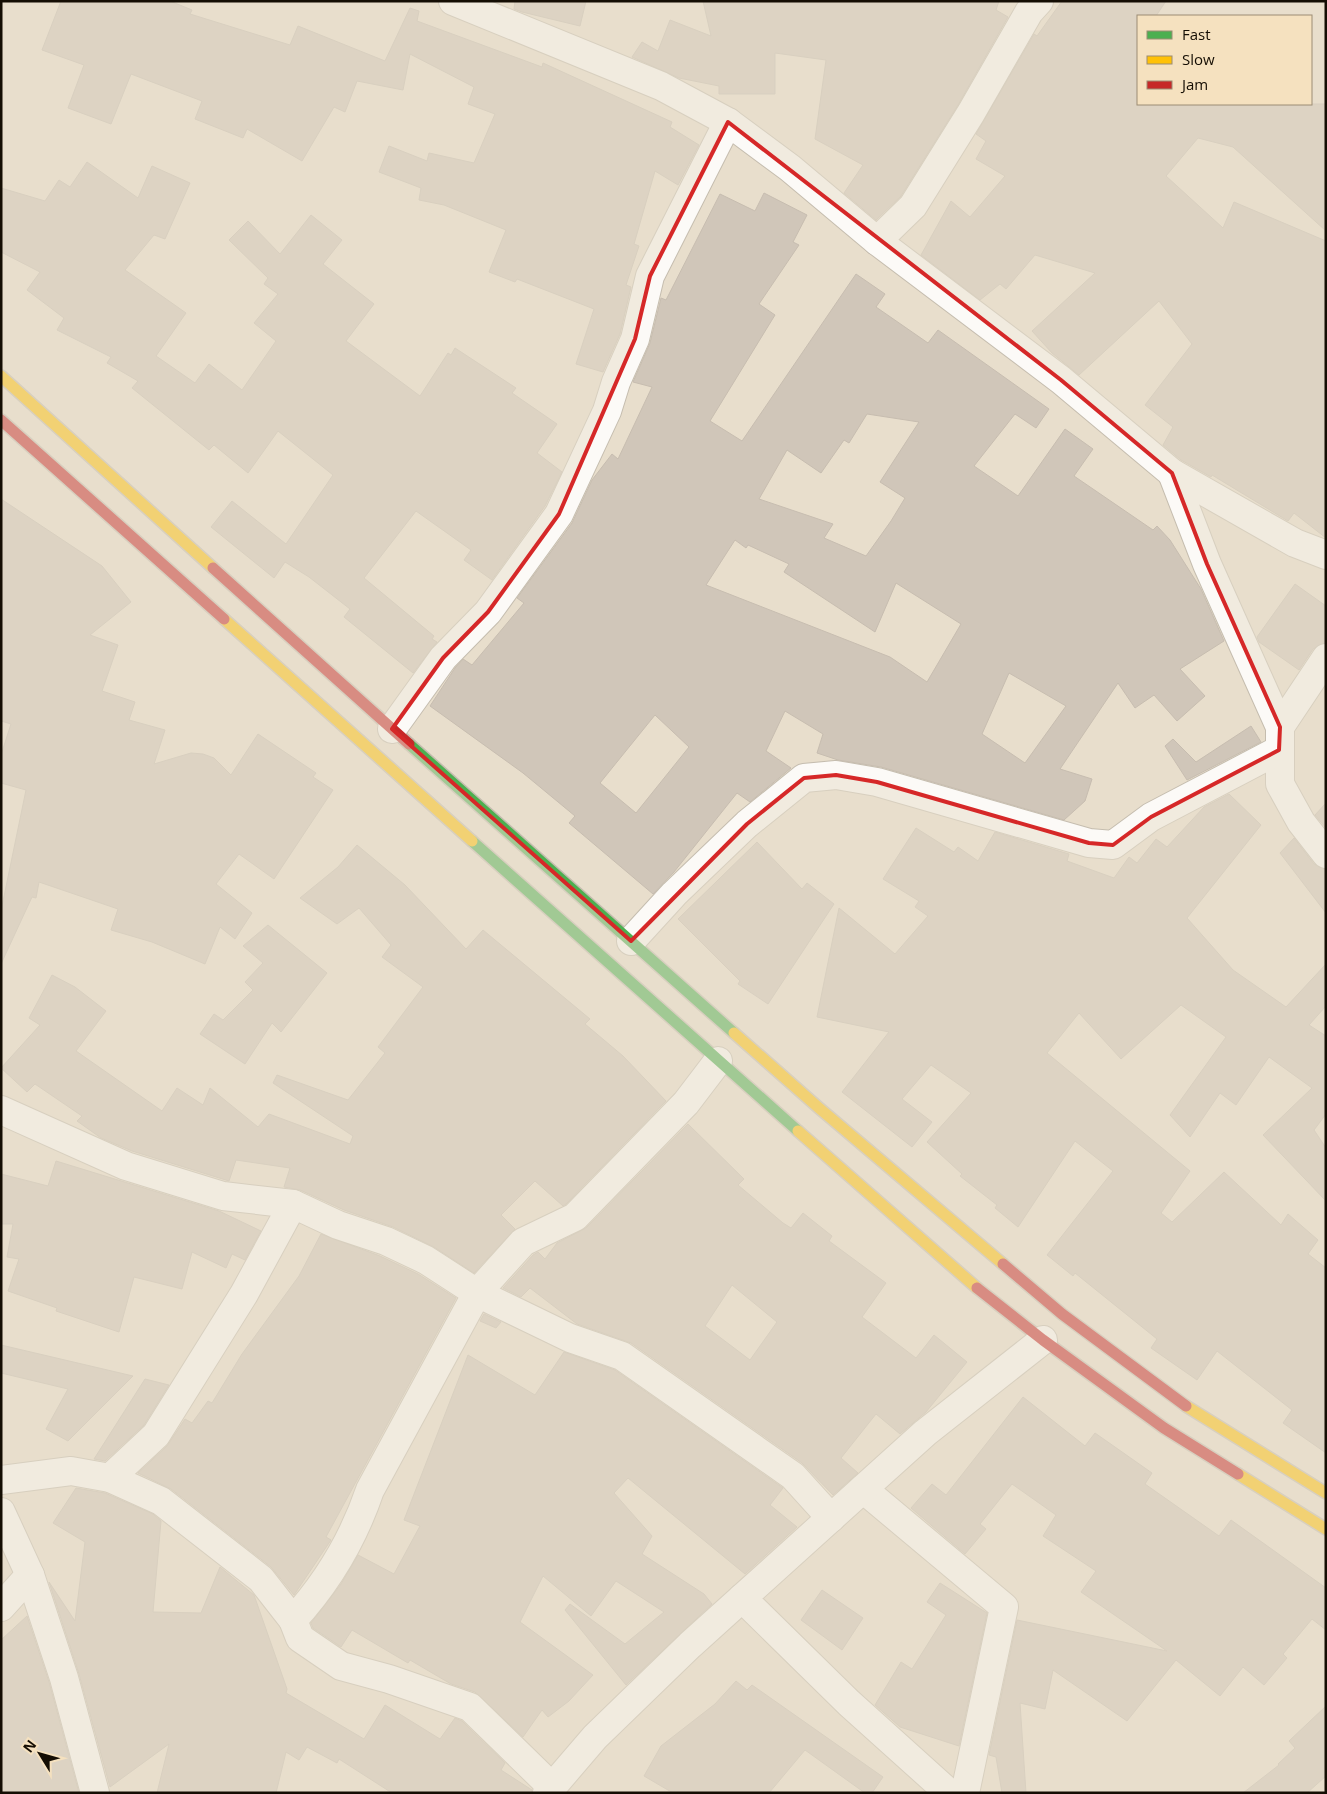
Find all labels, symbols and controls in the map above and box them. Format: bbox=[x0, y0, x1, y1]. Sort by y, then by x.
legend bbox=[1137, 15, 1312, 105]
text: Fast bbox=[1182, 24, 1211, 44]
text: Slow bbox=[1182, 49, 1215, 69]
text: Jam bbox=[1180, 74, 1208, 94]
north arrow bbox=[15, 1729, 65, 1779]
text: N bbox=[18, 1736, 40, 1756]

